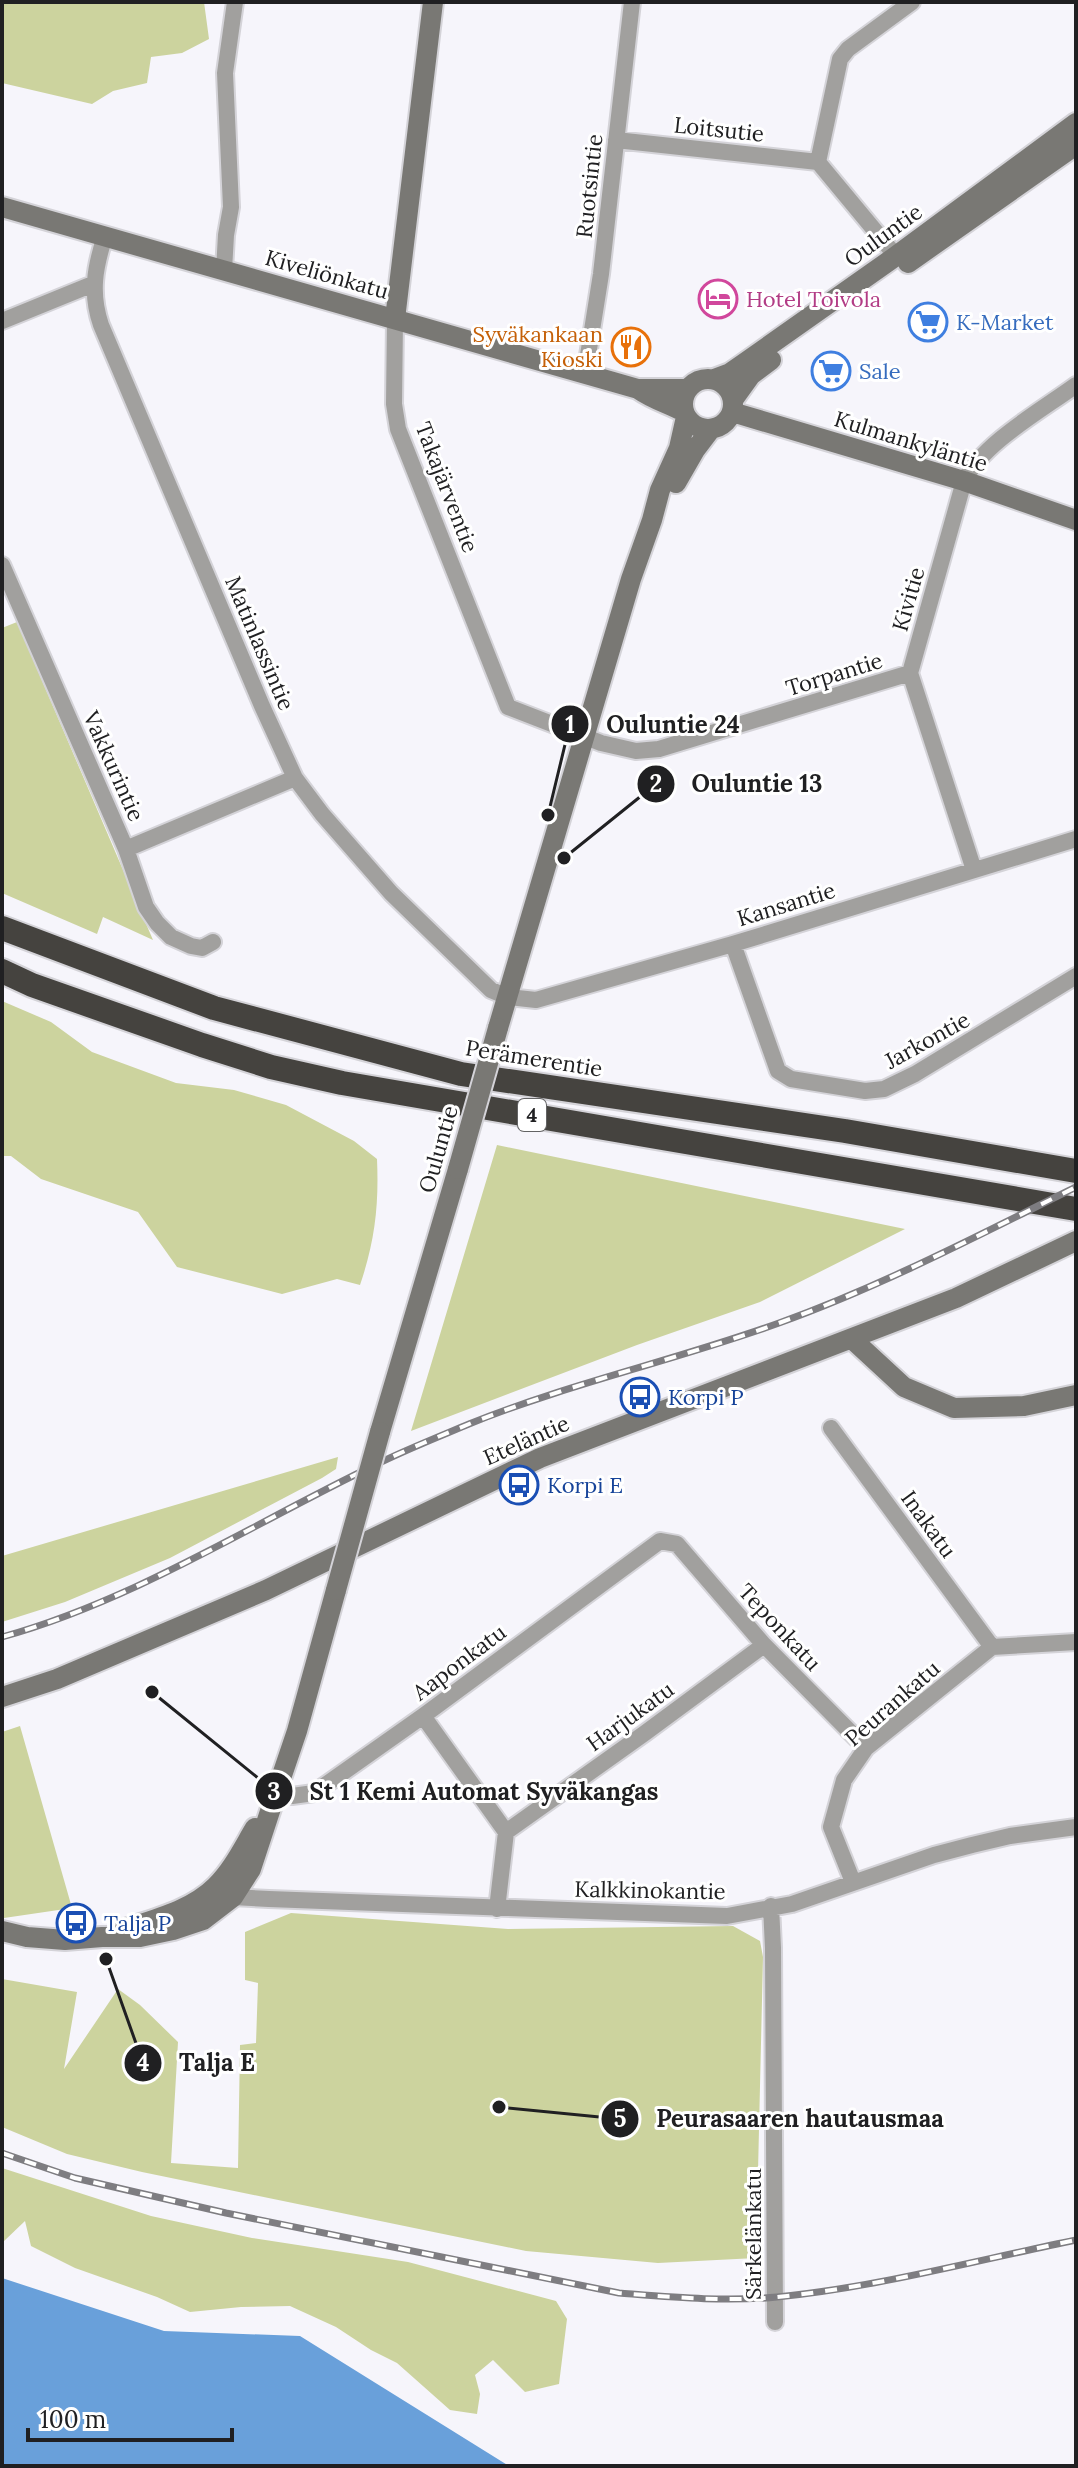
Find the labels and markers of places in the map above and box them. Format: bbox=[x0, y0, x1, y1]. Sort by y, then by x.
hotel icon: Hotel Toivola bbox=[697, 278, 739, 320]
place label: Hotel Toivola bbox=[746, 285, 881, 313]
supermarket icon: K-Market bbox=[907, 301, 949, 343]
place label: K-Market bbox=[956, 308, 1054, 336]
place label: Syväkankaan Kioski bbox=[472, 320, 603, 373]
restaurant icon: Syväkankaan Kioski bbox=[610, 326, 652, 368]
supermarket icon: Sale bbox=[810, 350, 852, 392]
place label: Sale bbox=[859, 357, 901, 385]
callout: Ouluntie 24 bbox=[550, 700, 756, 748]
callout: Ouluntie 13 bbox=[636, 760, 839, 808]
bus stop icon: Korpi P bbox=[619, 1376, 661, 1418]
place label: Korpi P bbox=[668, 1383, 744, 1411]
bus stop icon: Korpi E bbox=[498, 1464, 540, 1506]
place label: Korpi E bbox=[547, 1471, 623, 1499]
callout: St 1 Kemi Automat Syväkangas bbox=[254, 1767, 675, 1815]
bus stop icon: Talja P bbox=[55, 1902, 97, 1944]
place label: Talja P bbox=[104, 1909, 171, 1937]
callout: Talja E bbox=[123, 2039, 271, 2087]
callout: Peurasaaren hautausmaa bbox=[600, 2095, 960, 2143]

